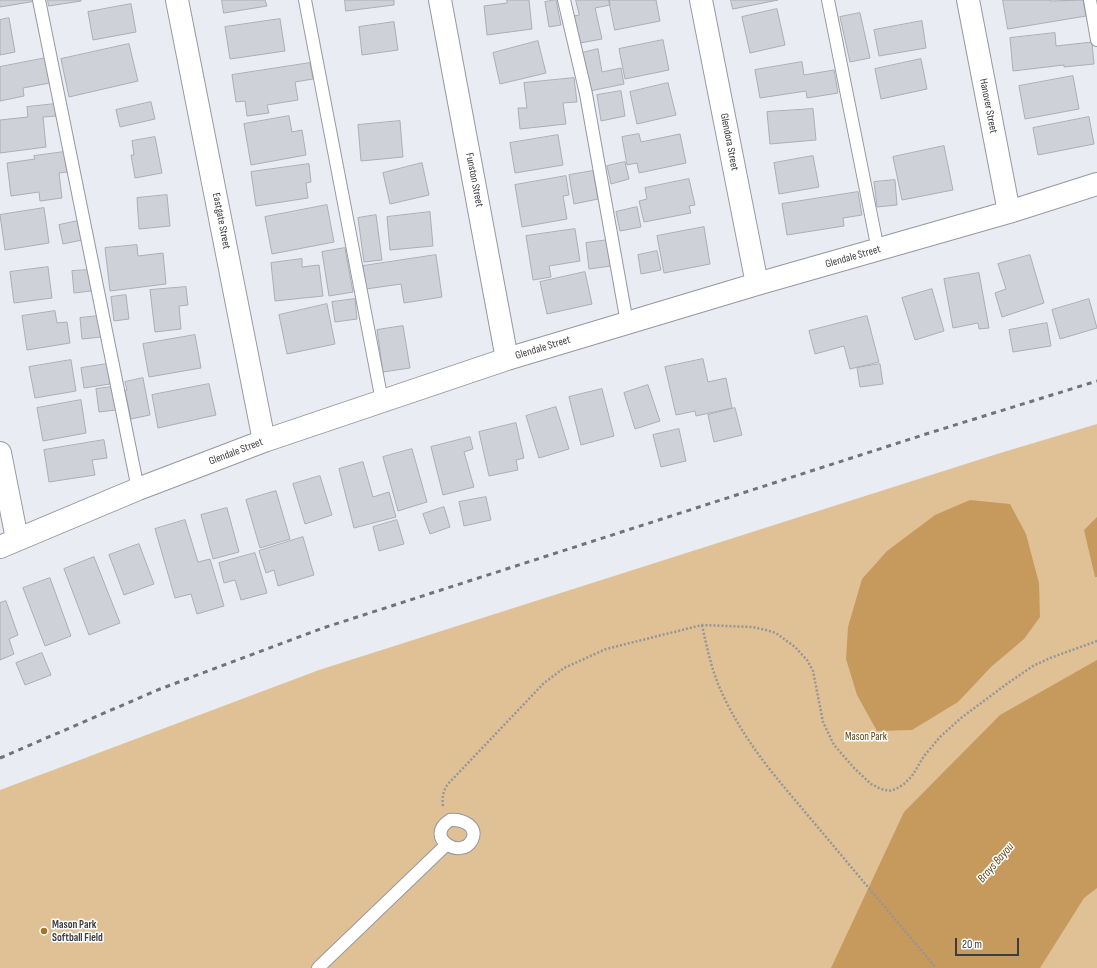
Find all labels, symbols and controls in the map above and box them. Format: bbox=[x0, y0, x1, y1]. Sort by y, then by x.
street label: Hanover Street bbox=[976, 77, 1000, 135]
street label: Glendora Street bbox=[717, 112, 741, 172]
street label: Funston Street bbox=[462, 152, 486, 208]
street label: Eastgate Street bbox=[209, 192, 233, 250]
street label: Glendale Street bbox=[824, 243, 882, 271]
street label: Glendale Street bbox=[514, 333, 572, 363]
street label: Glendale Street bbox=[207, 436, 265, 468]
park label: Mason Park bbox=[845, 730, 887, 744]
water label: Brays Bayou bbox=[975, 840, 1017, 886]
place label: Mason Park Softball Field bbox=[52, 918, 103, 944]
marker: Mason Park Softball Field bbox=[39, 926, 49, 936]
scale bar bbox=[957, 930, 1021, 956]
text: 20 m bbox=[962, 937, 982, 952]

